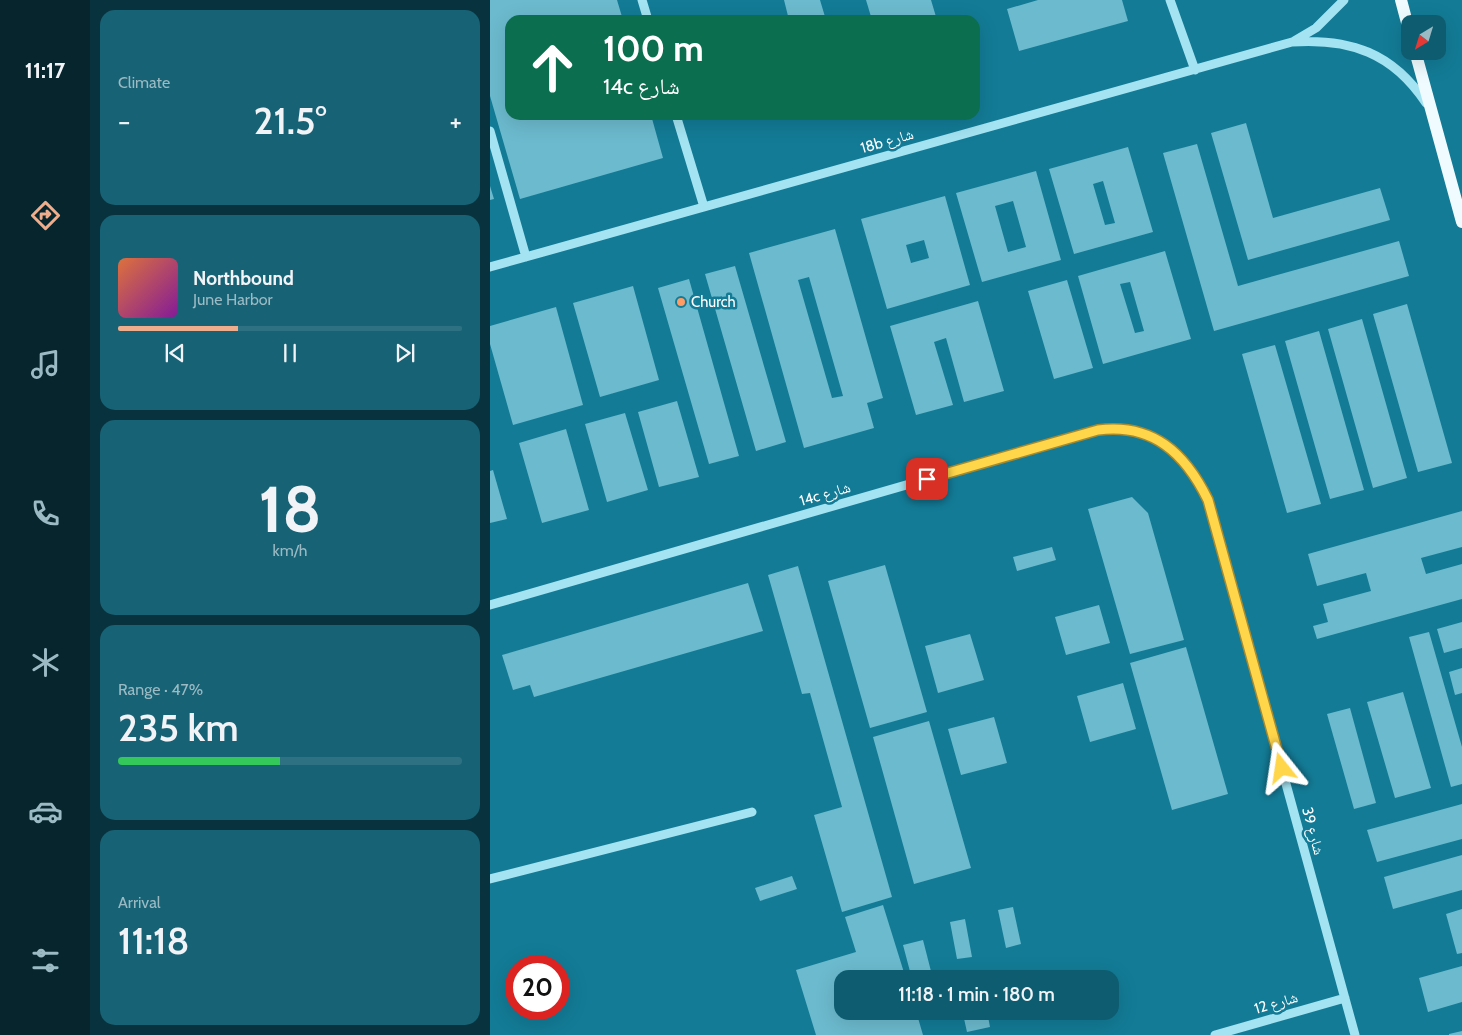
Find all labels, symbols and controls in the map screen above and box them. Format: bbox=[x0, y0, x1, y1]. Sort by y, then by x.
north arrow bbox=[1401, 15, 1446, 60]
map controls bbox=[1401, 15, 1446, 60]
text: 100 m bbox=[603, 27, 704, 70]
icon: ahead bbox=[520, 35, 585, 100]
text: 11:17 bbox=[25, 57, 65, 84]
text: Climate bbox=[118, 73, 170, 92]
text: 14c شارع bbox=[603, 73, 680, 100]
text: 21.5° bbox=[253, 97, 327, 144]
text: − bbox=[118, 104, 130, 138]
text: + bbox=[450, 104, 462, 138]
street label: 18b شارع bbox=[858, 125, 916, 158]
icon: directions bbox=[28, 198, 63, 233]
text: Northbound bbox=[193, 267, 294, 290]
text: June Harbor bbox=[193, 290, 273, 309]
place label: Church bbox=[691, 293, 736, 311]
marker: Church bbox=[675, 296, 687, 308]
icon: previous bbox=[161, 339, 189, 367]
icon: pause bbox=[276, 339, 304, 367]
icon: next bbox=[391, 339, 419, 367]
icon: music bbox=[28, 347, 63, 382]
pin bbox=[906, 458, 948, 500]
icon: arrive bbox=[913, 465, 941, 493]
text: 18 bbox=[258, 469, 322, 548]
street label: 14c شارع bbox=[797, 478, 853, 511]
icon: phone bbox=[28, 496, 63, 531]
text: km/h bbox=[272, 541, 308, 560]
icon: climate bbox=[28, 645, 63, 680]
text: Range · 47% bbox=[118, 680, 203, 699]
text: 235 km bbox=[118, 704, 239, 751]
position arrow bbox=[1255, 741, 1307, 793]
icon: car bbox=[28, 794, 63, 829]
street label: شارع 39 bbox=[1297, 805, 1328, 857]
text: Arrival bbox=[118, 893, 161, 912]
text: 11:18 bbox=[118, 917, 190, 964]
icon: filters bbox=[28, 943, 63, 978]
speed limit sign: 20 bbox=[505, 955, 570, 1020]
text: 11:18 · 1 min · 180 m bbox=[898, 983, 1055, 1006]
street label: شارع 12 bbox=[1252, 988, 1300, 1019]

